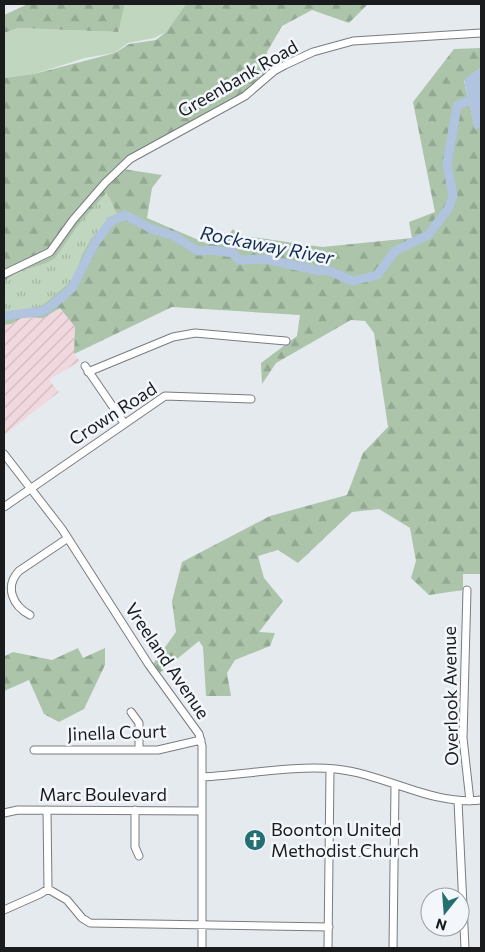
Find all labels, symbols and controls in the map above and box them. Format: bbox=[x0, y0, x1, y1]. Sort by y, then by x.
street label: Greenbank Road bbox=[174, 35, 301, 121]
water label: Rockaway River bbox=[198, 220, 337, 269]
street label: Crown Road bbox=[65, 377, 160, 450]
street label: Vreeland Avenue bbox=[121, 598, 215, 723]
street label: Overlook Avenue bbox=[438, 626, 462, 766]
street label: Jinella Court bbox=[67, 719, 167, 745]
street label: Marc Boulevard bbox=[39, 783, 167, 805]
place label: Boonton United Methodist Church bbox=[271, 818, 419, 861]
church icon: Boonton United Methodist Church bbox=[243, 828, 267, 852]
north arrow bbox=[420, 887, 470, 937]
text: N bbox=[434, 915, 449, 935]

